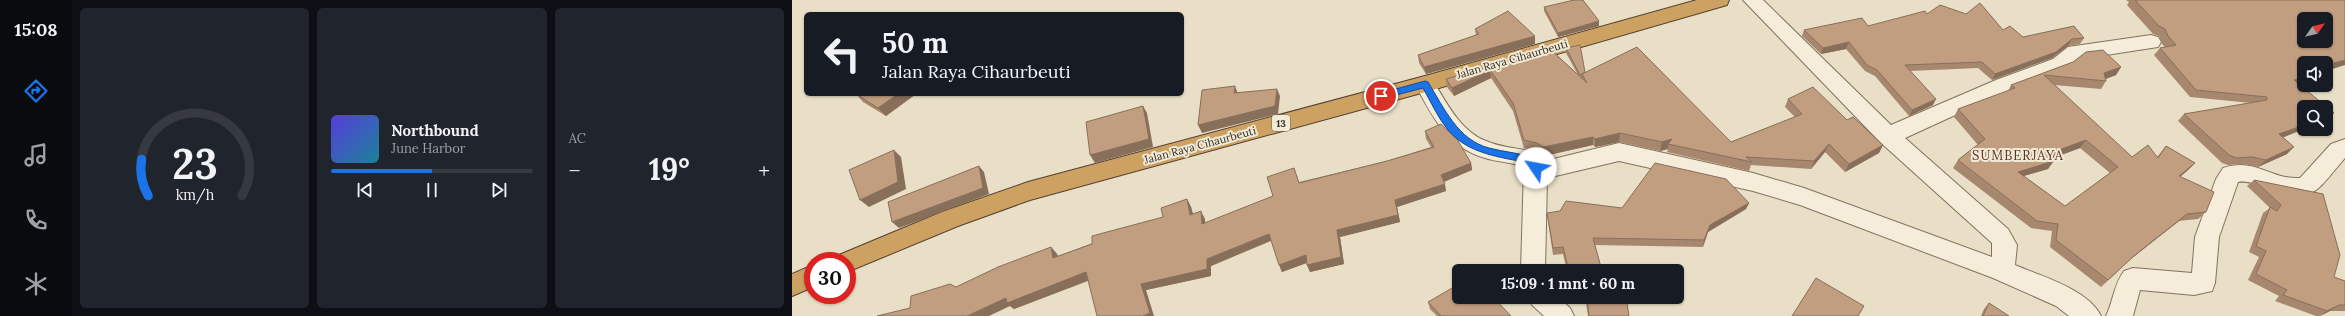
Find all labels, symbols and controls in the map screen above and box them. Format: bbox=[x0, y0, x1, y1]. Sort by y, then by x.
north arrow bbox=[2297, 12, 2333, 48]
map controls bbox=[2297, 12, 2333, 136]
text: 15:08 bbox=[14, 18, 58, 41]
text: 50 m bbox=[882, 25, 948, 61]
icon: left bbox=[816, 28, 868, 80]
street label: Jalan Raya Cihaurbeuti bbox=[1454, 36, 1569, 82]
button: sound bbox=[2297, 56, 2333, 92]
text: Jalan Raya Cihaurbeuti bbox=[882, 60, 1071, 83]
icon: directions bbox=[22, 77, 50, 105]
pin bbox=[1364, 79, 1398, 113]
icon: arrive bbox=[1370, 85, 1392, 107]
button: search bbox=[2297, 100, 2333, 136]
road number: 13 bbox=[1272, 115, 1290, 131]
text: Northbound bbox=[391, 121, 479, 140]
street label: Jalan Raya Cihaurbeuti bbox=[1142, 123, 1257, 167]
text: AC bbox=[569, 130, 586, 147]
text: 23 bbox=[172, 137, 217, 190]
text: June Harbor bbox=[391, 140, 465, 157]
icon: music bbox=[22, 141, 50, 169]
position arrow bbox=[1515, 147, 1557, 189]
district label: SUMBERJAYA bbox=[1972, 147, 2064, 164]
text: 19° bbox=[649, 150, 690, 188]
text: − bbox=[569, 156, 580, 184]
text: + bbox=[758, 156, 770, 184]
icon: previous bbox=[354, 179, 376, 201]
icon: pause bbox=[421, 179, 443, 201]
icon: next bbox=[488, 179, 510, 201]
text: km/h bbox=[175, 186, 214, 205]
icon: phone bbox=[22, 206, 50, 234]
speed limit sign: 30 bbox=[804, 252, 856, 304]
icon: climate bbox=[22, 270, 50, 298]
text: 15:09 · 1 mnt · 60 m bbox=[1501, 274, 1635, 293]

